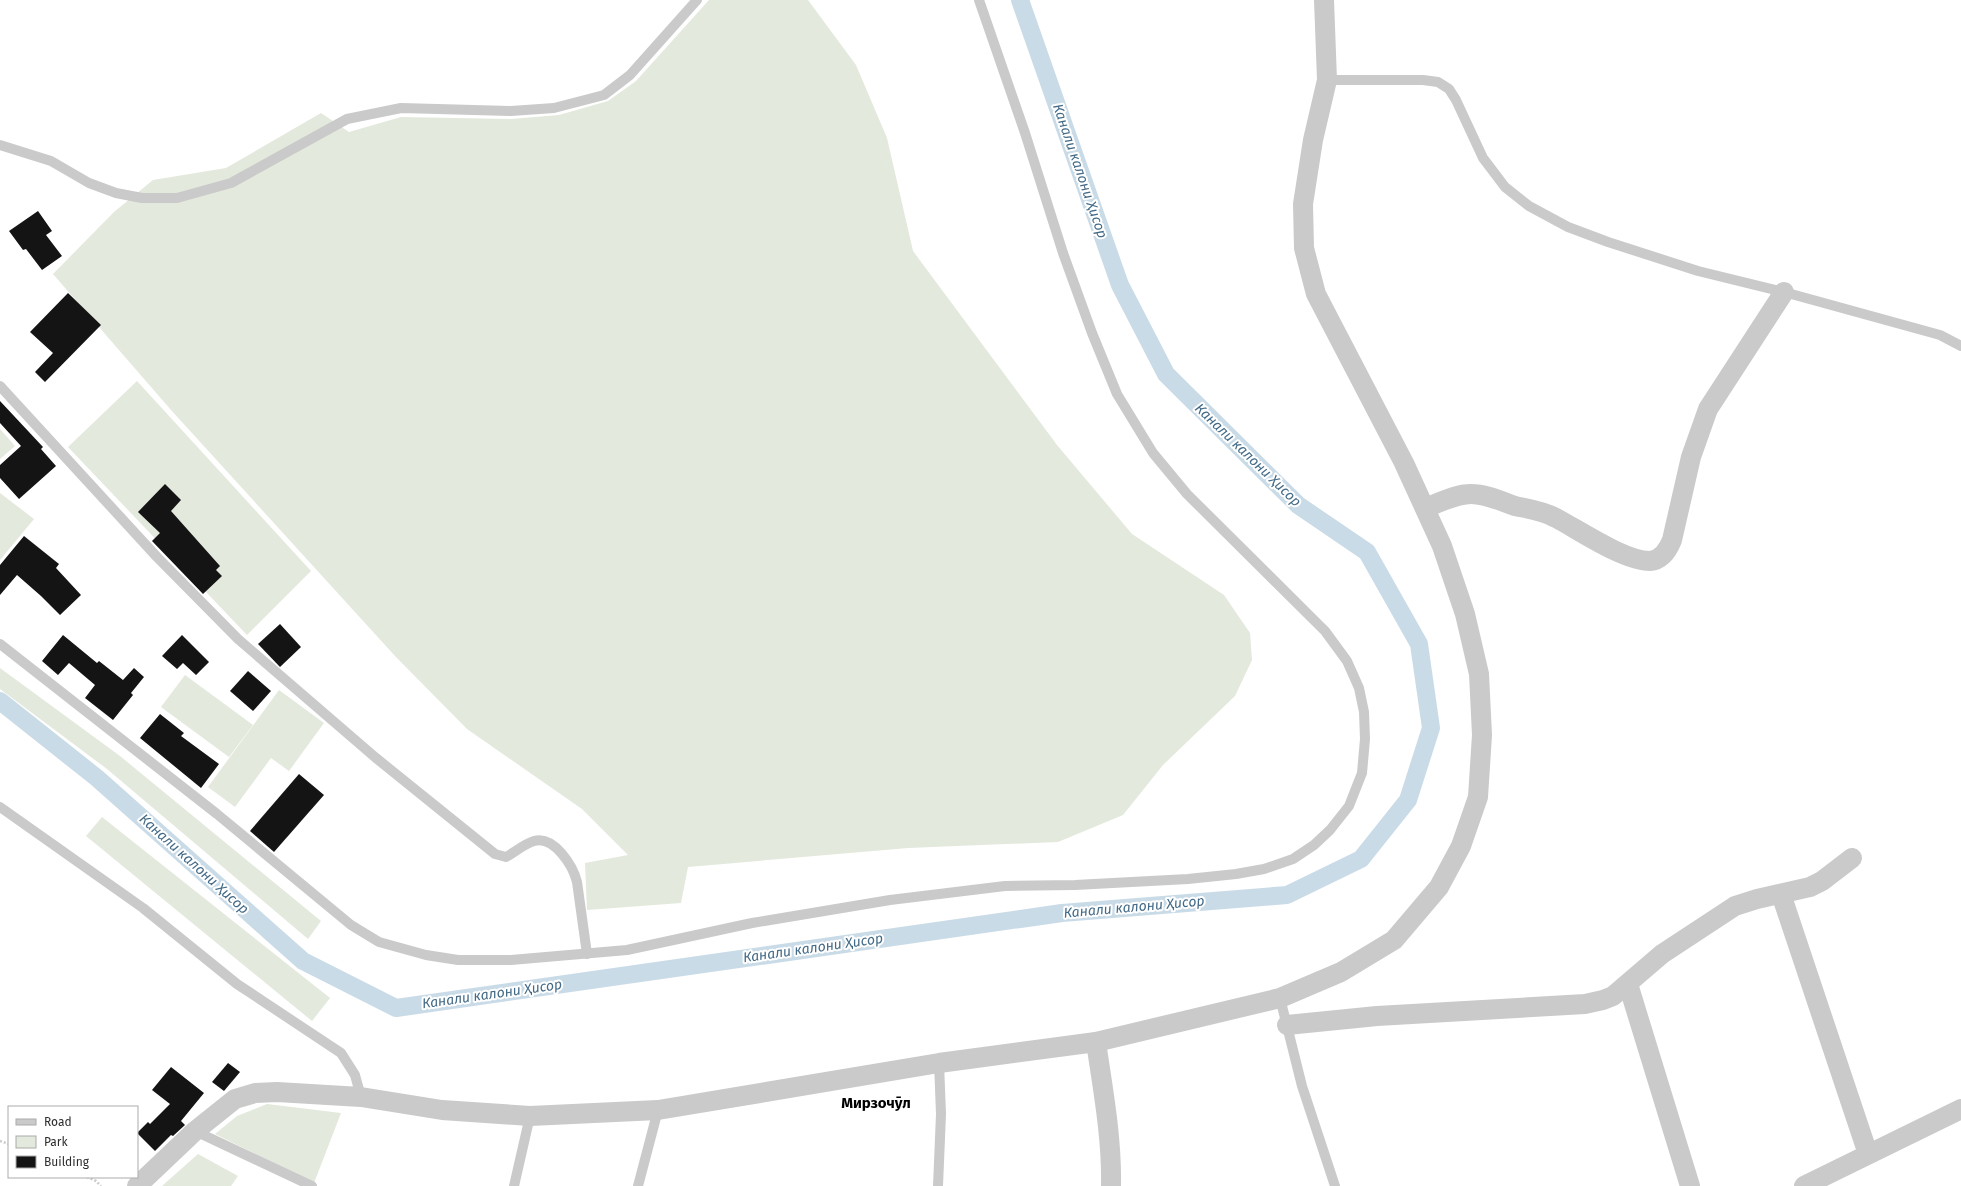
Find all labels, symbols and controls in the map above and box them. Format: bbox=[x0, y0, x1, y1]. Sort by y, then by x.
water label: Канали калони Ҳисор bbox=[1049, 101, 1111, 241]
water label: Канали калони Ҳисор bbox=[1191, 400, 1305, 510]
water label: Канали калони Ҳисор bbox=[136, 810, 252, 918]
water label: Канали калони Ҳисор bbox=[1063, 892, 1205, 922]
water label: Канали калони Ҳисор bbox=[742, 930, 884, 966]
water label: Канали калони Ҳисор bbox=[421, 976, 563, 1012]
district label: Мирзочӯл bbox=[841, 1094, 911, 1112]
legend bbox=[8, 1106, 138, 1178]
text: Road bbox=[44, 1115, 72, 1129]
text: Park bbox=[44, 1135, 68, 1149]
text: Building bbox=[44, 1155, 90, 1169]

